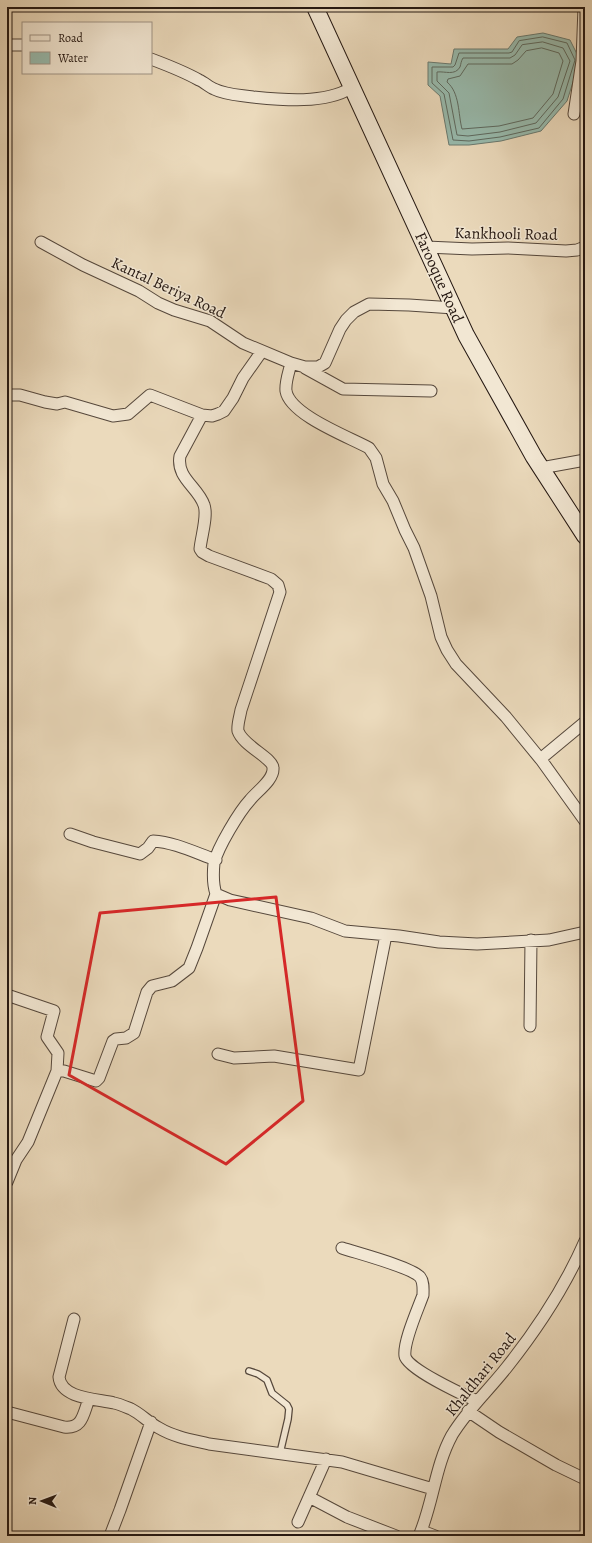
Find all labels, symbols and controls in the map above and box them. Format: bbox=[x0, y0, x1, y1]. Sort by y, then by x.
legend bbox=[22, 22, 152, 74]
text: Road bbox=[58, 30, 84, 46]
text: Water bbox=[57, 50, 88, 66]
street label: Kankhooli Road bbox=[454, 222, 558, 246]
street label: Farooque Road bbox=[409, 228, 469, 327]
street label: Kantal Beriya Road bbox=[108, 252, 230, 324]
street label: Khaldhari Road bbox=[440, 1328, 522, 1421]
north arrow bbox=[22, 1481, 62, 1521]
text: N bbox=[25, 1497, 40, 1505]

